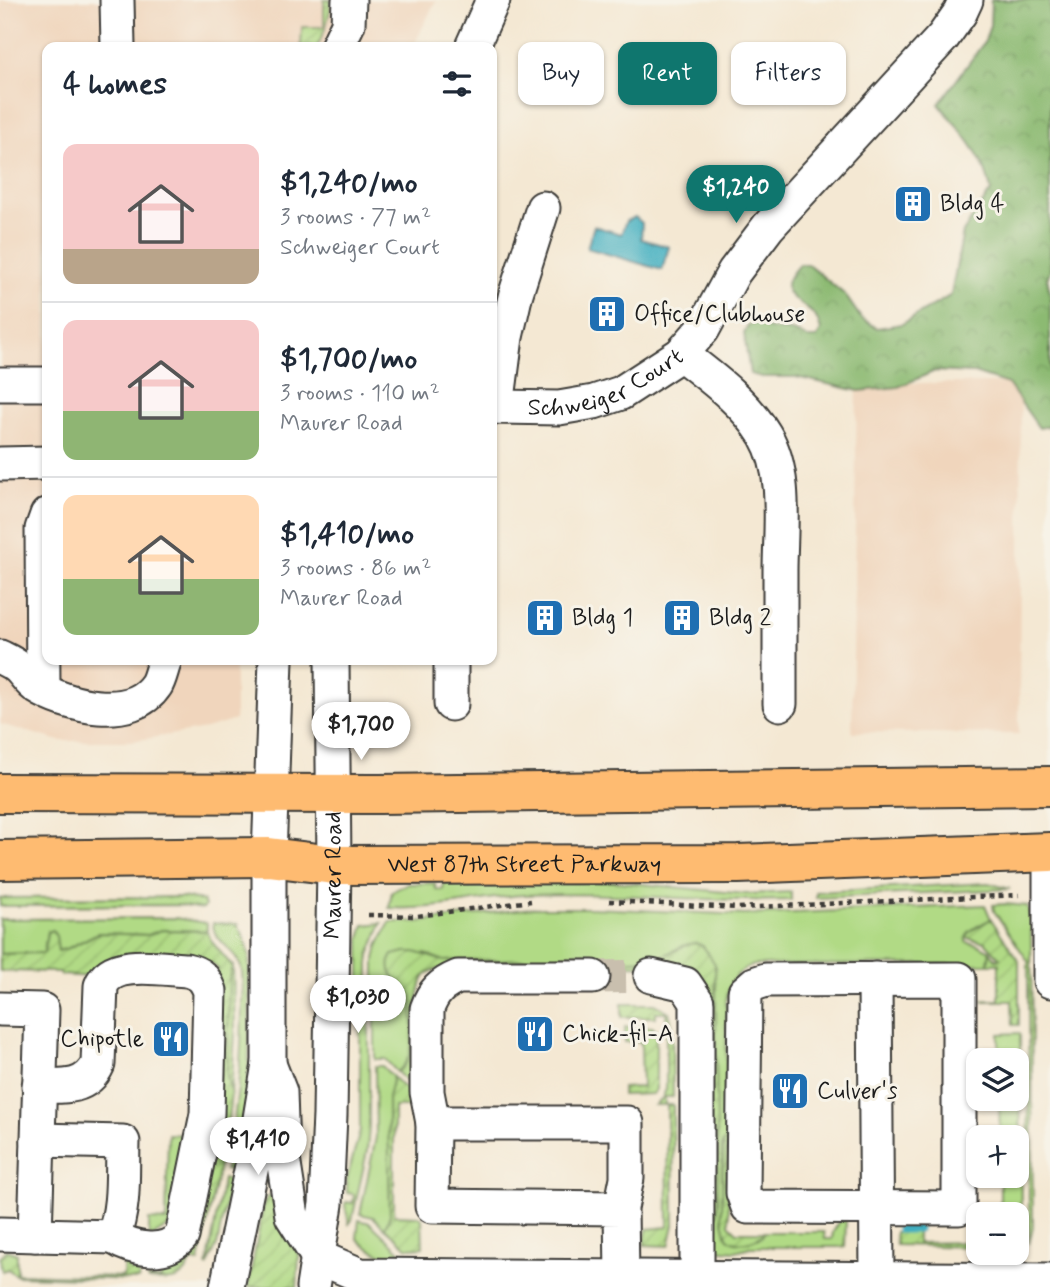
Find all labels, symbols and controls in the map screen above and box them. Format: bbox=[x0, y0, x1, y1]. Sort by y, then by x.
chip: Buy bbox=[518, 42, 604, 105]
chip: Rent bbox=[618, 42, 717, 105]
chip: Filters bbox=[731, 42, 846, 105]
text: 4 homes bbox=[63, 65, 167, 104]
icon: filters bbox=[438, 65, 476, 103]
text: $1,240/mo bbox=[280, 164, 418, 203]
pin: $1,240 bbox=[679, 166, 793, 225]
icon: home bbox=[119, 172, 203, 256]
text: $1,240 bbox=[702, 173, 770, 203]
building icon: Bldg 4 bbox=[892, 183, 934, 225]
place label: Bldg 4 bbox=[940, 189, 1004, 220]
text: 3 rooms · 77 m² bbox=[280, 203, 431, 233]
text: Schweiger Court bbox=[280, 233, 440, 263]
building icon: Office/Clubhouse bbox=[586, 293, 628, 335]
place label: Office/Clubhouse bbox=[634, 299, 805, 330]
text: $1,700/mo bbox=[280, 340, 417, 379]
street label: Schweiger Court bbox=[527, 341, 689, 424]
icon: home bbox=[119, 348, 203, 432]
text: 3 rooms · 110 m² bbox=[280, 379, 440, 409]
text: Maurer Road bbox=[280, 409, 403, 439]
text: $1,410/mo bbox=[280, 515, 414, 554]
icon: home bbox=[119, 523, 203, 607]
text: 3 rooms · 86 m² bbox=[280, 554, 431, 584]
text: Maurer Road bbox=[280, 584, 403, 614]
building icon: Bldg 1 bbox=[524, 597, 566, 639]
building icon: Bldg 2 bbox=[661, 597, 703, 639]
place label: Bldg 1 bbox=[572, 603, 633, 634]
place label: Bldg 2 bbox=[709, 603, 771, 634]
pin: $1,700 bbox=[304, 702, 418, 762]
text: $1,700 bbox=[327, 710, 395, 740]
street label: Maurer Road bbox=[317, 811, 350, 939]
street label: West 87th Street Parkway bbox=[388, 849, 661, 880]
pin: $1,030 bbox=[301, 976, 415, 1035]
text: $1,030 bbox=[326, 983, 390, 1013]
restaurant icon: Chick-fil-A bbox=[514, 1013, 556, 1055]
restaurant icon: Chipotle bbox=[150, 1018, 192, 1060]
place label: Chick-fil-A bbox=[562, 1019, 674, 1050]
place label: Chipotle bbox=[60, 1024, 144, 1055]
map controls bbox=[966, 1048, 1029, 1265]
button: layers bbox=[966, 1048, 1029, 1111]
restaurant icon: Culver's bbox=[769, 1070, 811, 1112]
place label: Culver's bbox=[817, 1076, 898, 1107]
pin: $1,410 bbox=[201, 1118, 315, 1177]
text: $1,410 bbox=[226, 1125, 290, 1155]
button: + bbox=[966, 1125, 1029, 1188]
button: − bbox=[966, 1202, 1029, 1265]

